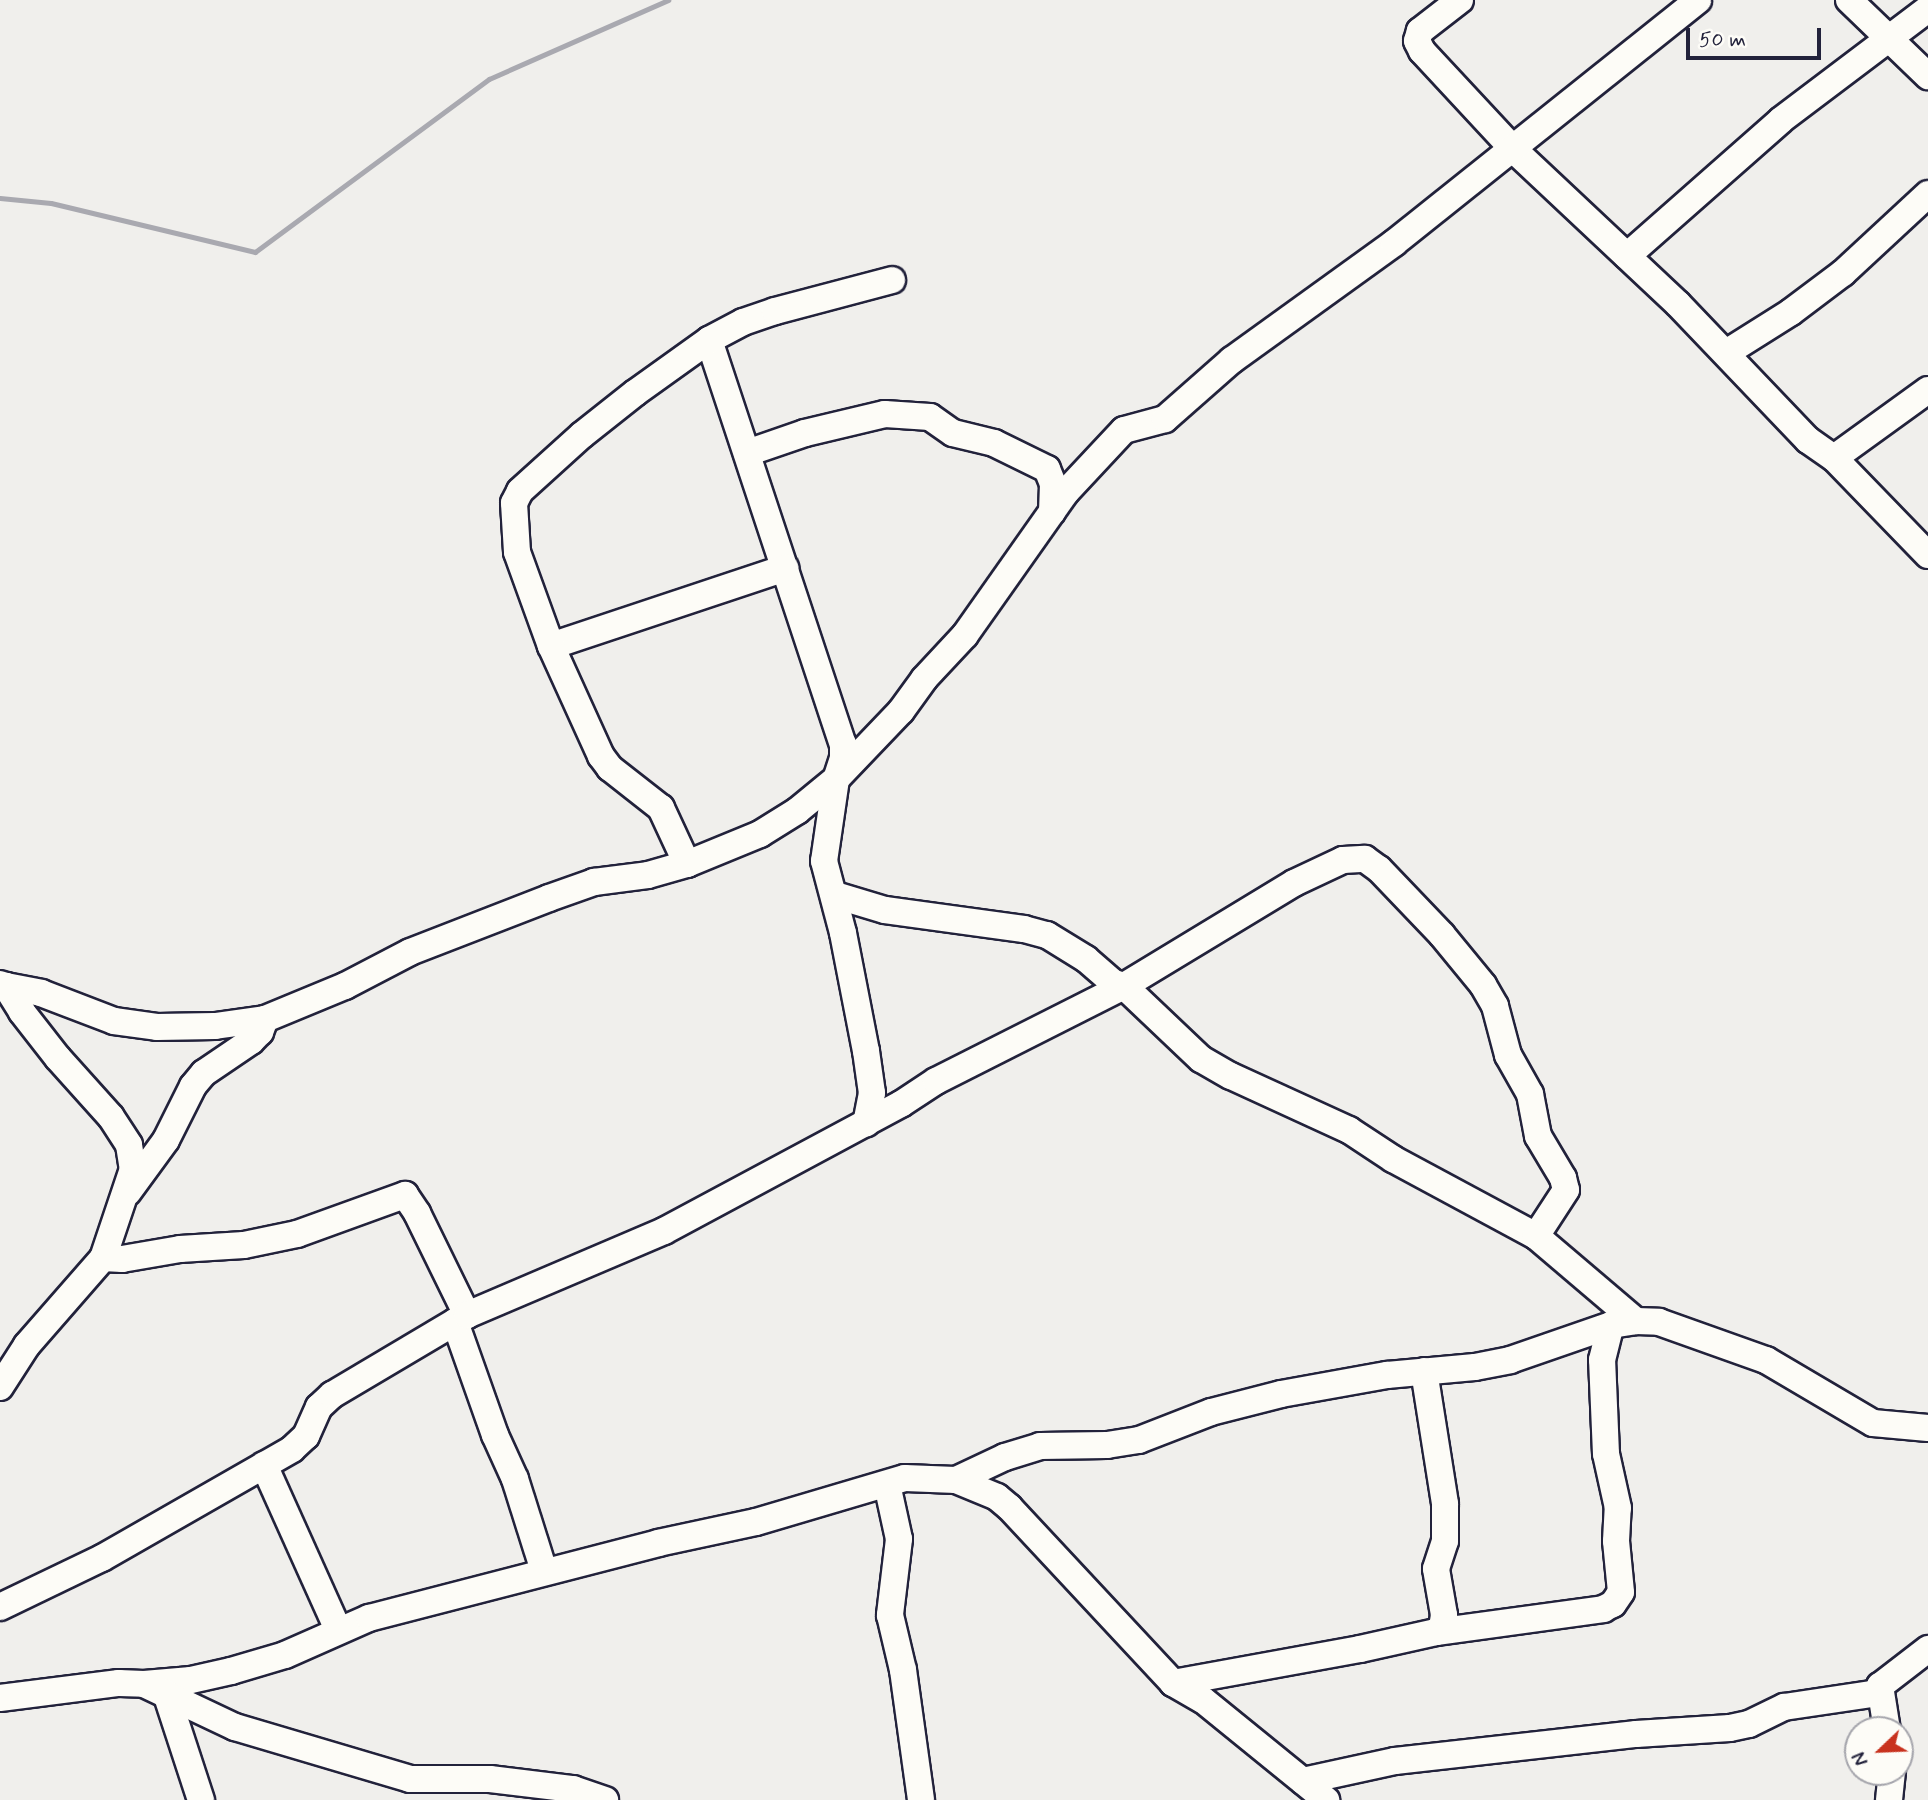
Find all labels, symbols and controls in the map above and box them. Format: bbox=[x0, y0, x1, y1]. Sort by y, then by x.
scale bar bbox=[1690, 14, 1825, 58]
text: 50 m bbox=[1699, 26, 1746, 54]
north arrow bbox=[1844, 1716, 1914, 1786]
text: N bbox=[1847, 1748, 1875, 1769]

